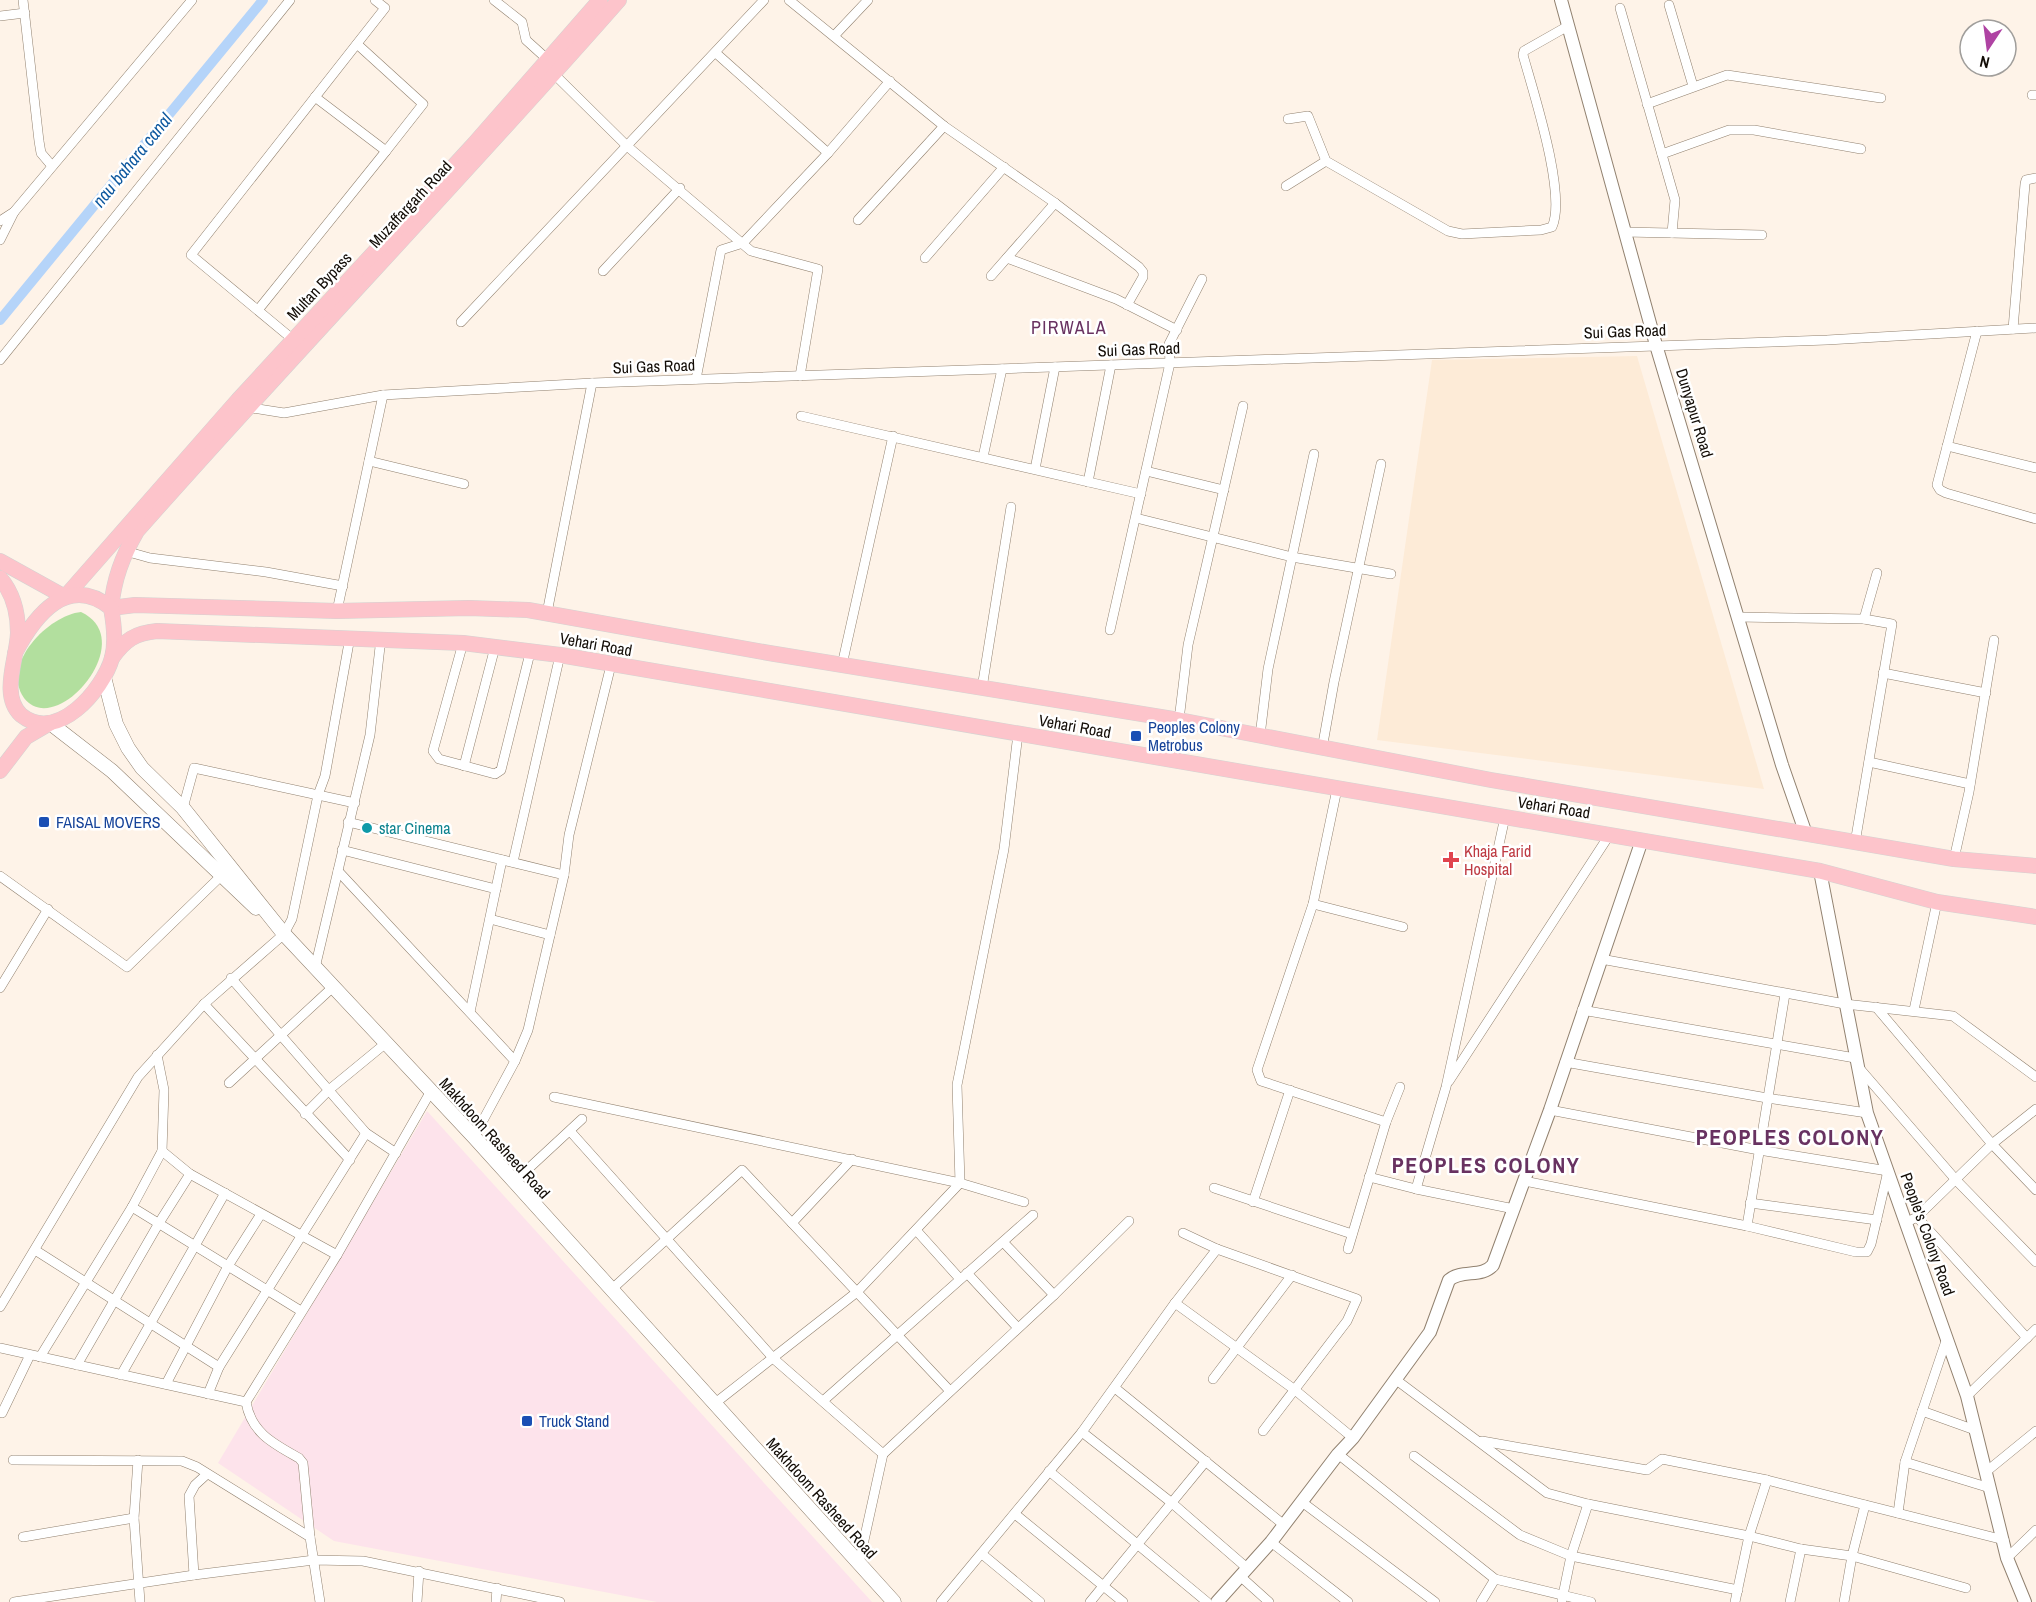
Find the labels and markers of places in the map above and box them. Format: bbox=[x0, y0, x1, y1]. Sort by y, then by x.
place label: Peoples Colony Metrobus bbox=[1148, 716, 1240, 756]
marker: Peoples Colony Metrobus bbox=[1129, 729, 1143, 743]
place label: FAISAL MOVERS bbox=[56, 811, 161, 833]
marker: FAISAL MOVERS bbox=[37, 815, 51, 829]
place label: star Cinema bbox=[379, 817, 451, 839]
marker: star Cinema bbox=[360, 821, 374, 835]
place label: Khaja Farid Hospital bbox=[1464, 840, 1531, 880]
marker: Khaja Farid Hospital bbox=[1442, 851, 1460, 869]
place label: Truck Stand bbox=[539, 1410, 609, 1432]
marker: Truck Stand bbox=[520, 1414, 534, 1428]

